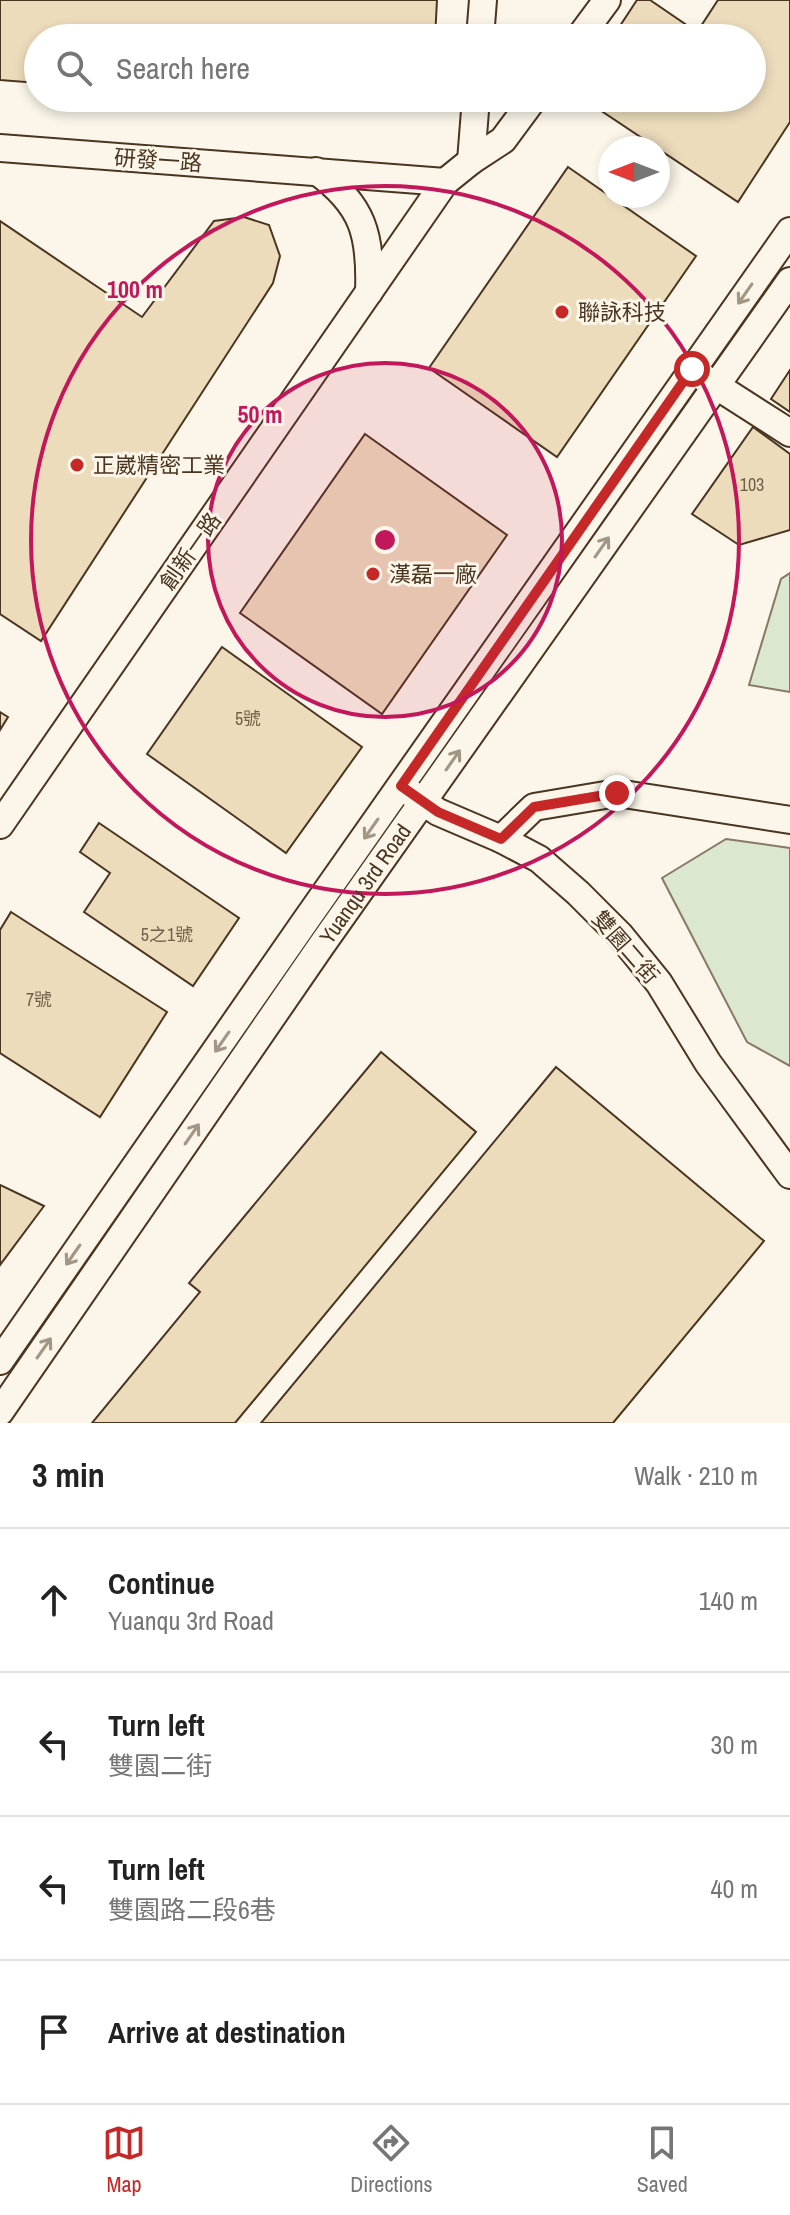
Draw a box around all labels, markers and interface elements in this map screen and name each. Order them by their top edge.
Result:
search box [24,24,766,112]
icon: search [52,46,96,90]
text: Search here [116,48,250,88]
north arrow [598,136,670,208]
street label: 研發一路 [113,142,203,178]
text: 100 m [107,273,163,305]
one-way arrow [737,283,753,305]
place label: 聯詠科技 [578,297,666,327]
marker: 聯詠科技 [553,303,571,321]
route start [674,351,710,387]
text: 50 m [238,398,282,430]
place label: 正崴精密工業 [93,450,225,480]
marker: 正崴精密工業 [68,456,86,474]
house number: 103 [740,472,764,497]
street label: 創新一路 [152,506,228,596]
centre of rings [371,526,399,554]
one-way arrow [594,536,610,558]
place label: 漢磊一廠 [389,559,477,589]
marker: 漢磊一廠 [364,565,382,583]
house number: 5號 [235,706,261,731]
one-way arrow [445,749,461,771]
route end [599,775,635,811]
one-way arrow [363,817,379,839]
street label: Yuanqu 3rd Road [312,818,418,950]
street label: 雙園二街 [586,904,666,990]
house number: 5之1號 [141,922,193,947]
house number: 7號 [26,987,52,1012]
one-way arrow [214,1030,230,1052]
one-way arrow [184,1123,200,1145]
one-way arrow [65,1244,81,1266]
one-way arrow [36,1337,52,1359]
text: 3 min [32,1452,105,1498]
text: Walk · 210 m [634,1458,758,1493]
text: Continue [108,1563,215,1603]
icon: ahead [32,1578,76,1622]
text: 140 m [699,1583,758,1618]
text: Yuanqu 3rd Road [108,1603,274,1638]
text: Turn left [108,1705,205,1745]
icon: left [32,1722,76,1766]
text: 30 m [711,1727,758,1762]
text: 雙園二街 [108,1748,212,1783]
text: Turn left [108,1849,205,1889]
icon: left [32,1866,76,1910]
text: 40 m [711,1871,758,1906]
text: 雙園路二段6巷 [108,1892,276,1927]
icon: arrive [32,2010,76,2054]
text: Arrive at destination [108,2012,346,2052]
tab: Map [102,2121,146,2199]
tab: Directions [350,2121,433,2199]
tab: Saved [637,2121,688,2199]

